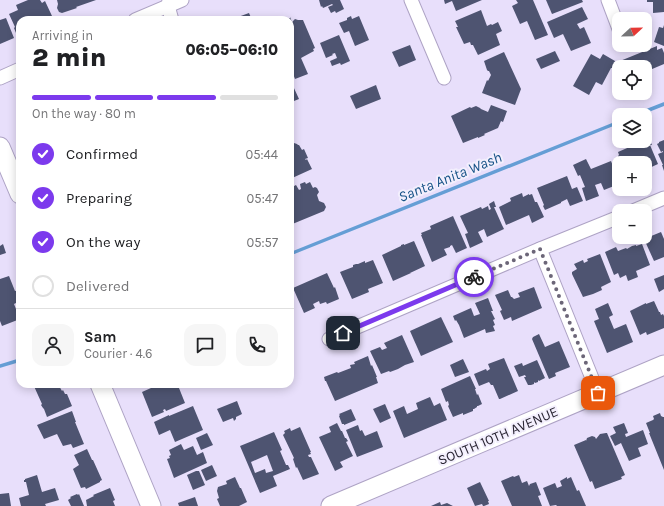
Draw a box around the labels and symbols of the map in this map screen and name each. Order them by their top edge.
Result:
north arrow [612,12,652,52]
water label: Santa Anita Wash [396,148,504,206]
courier [454,257,494,297]
pin [326,316,360,350]
pin [581,376,615,410]
street label: SOUTH 10TH AVENUE [435,403,561,469]

